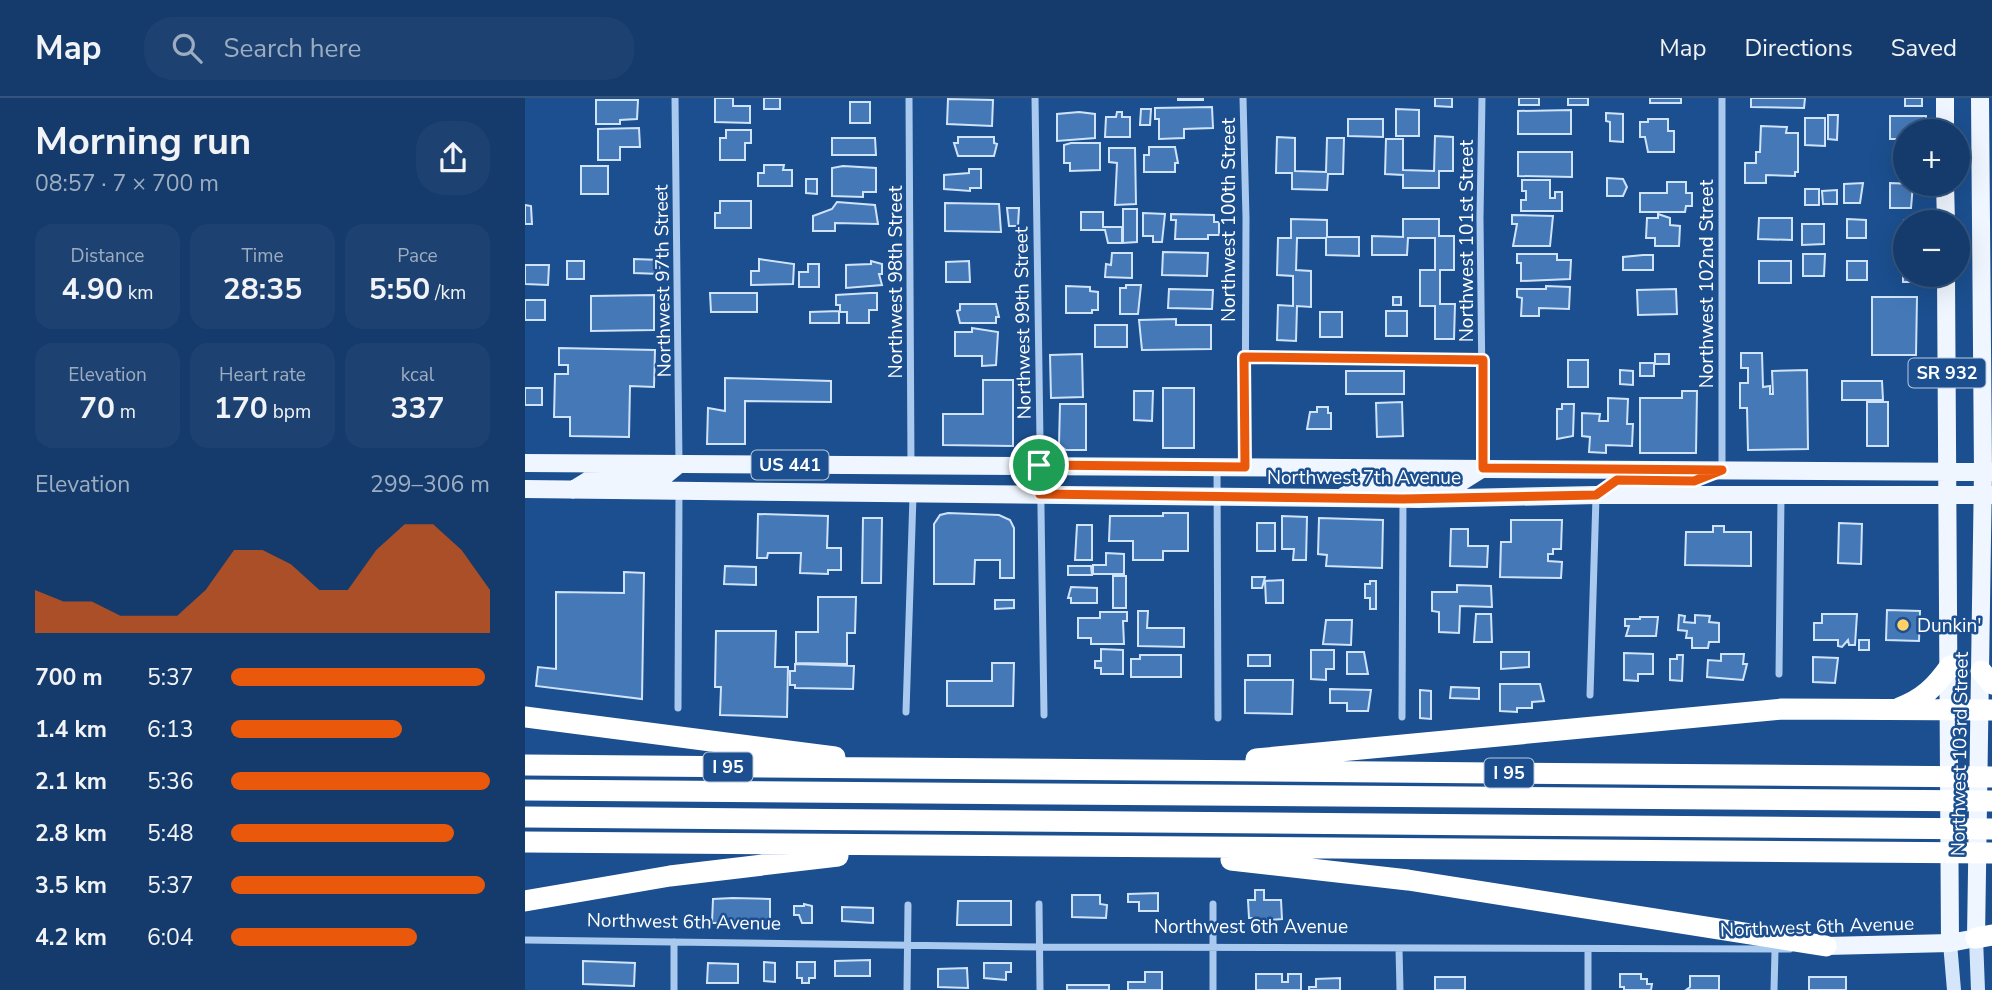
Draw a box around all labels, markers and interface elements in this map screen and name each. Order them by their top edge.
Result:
search box [144,17,634,80]
text: Map [35,26,102,71]
icon: search [168,29,206,67]
text: Search here [224,31,361,66]
text: Map [1659,32,1706,64]
text: Directions [1744,32,1853,64]
text: Saved [1891,32,1957,64]
text: Morning run [35,116,251,167]
street label: Northwest 100th Street [1216,118,1242,322]
map controls [1893,119,1970,287]
button: + [1893,119,1970,196]
button: share [416,121,490,195]
street label: Northwest 101st Street [1454,139,1480,342]
text: 08:57 · 7 × 700 m [35,168,219,199]
street label: Northwest 102nd Street [1694,179,1720,388]
street label: Northwest 97th Street [648,184,678,378]
street label: Northwest 98th Street [883,185,909,378]
button: − [1893,210,1970,287]
street label: Northwest 99th Street [1008,226,1038,420]
text: Distance [71,243,144,269]
text: Time [241,243,284,269]
text: Pace [397,243,438,269]
text: 4.90 [61,269,123,310]
text: 28:35 [223,269,302,310]
text: 5:50 [369,269,430,310]
text: km [123,280,154,306]
text: /km [430,280,466,306]
road number: SR 932 [1909,358,1985,388]
text: Elevation [68,362,147,388]
text: Heart rate [219,362,306,388]
text: kcal [401,362,434,388]
text: 70 [79,388,115,429]
text: 170 [214,388,268,429]
text: 337 [391,388,445,429]
text: m [115,399,136,425]
text: bpm [268,399,311,425]
pin [1009,435,1069,495]
icon: arrive [1020,446,1058,484]
road number: US 441 [751,450,829,480]
street label: Northwest 7th Avenue [1267,465,1461,491]
text: Elevation [35,469,130,500]
text: 299–306 m [370,469,490,500]
place label: Dunkin' [1917,613,1981,639]
marker: Dunkin' [1895,617,1911,633]
street label: Northwest 103rd Street [1945,651,1975,856]
text: 700 m [35,662,103,693]
text: 5:37 [147,662,194,693]
text: 1.4 km [35,714,107,745]
text: 6:13 [147,714,194,745]
road number: I 95 [703,752,753,782]
road number: I 95 [1485,758,1534,788]
text: 2.1 km [35,766,107,797]
text: 5:36 [147,766,194,797]
text: 2.8 km [35,818,107,849]
text: 5:48 [147,818,194,849]
text: 3.5 km [35,870,107,901]
text: 5:37 [147,870,194,901]
street label: Northwest 6th Avenue [587,907,781,937]
street label: Northwest 6th Avenue [1720,911,1915,943]
street label: Northwest 6th Avenue [1154,914,1348,940]
text: 4.2 km [35,922,107,953]
text: 6:04 [147,922,194,953]

